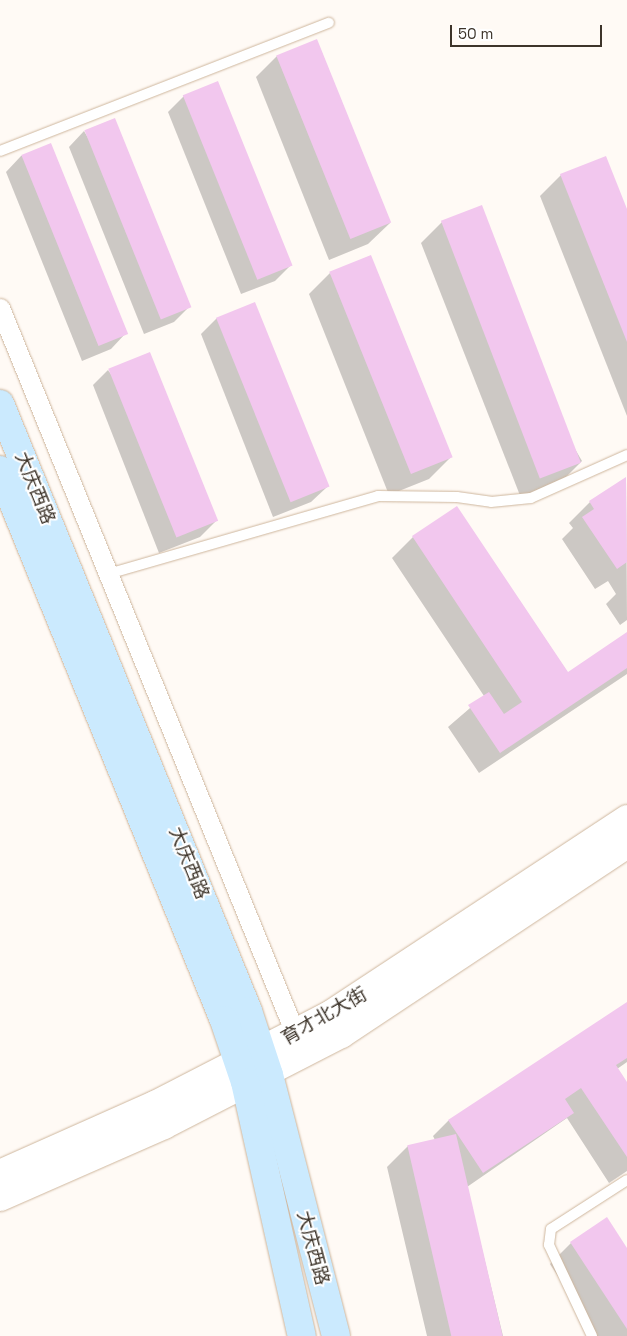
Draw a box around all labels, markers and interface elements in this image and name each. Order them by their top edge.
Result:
scale bar [452,15,604,47]
text: 50 m [458,24,493,43]
street label: 大庆西路 [10,448,60,528]
street label: 大庆西路 [164,823,214,903]
street label: 育才北大街 [277,982,371,1050]
street label: 大庆西路 [292,1208,334,1288]

